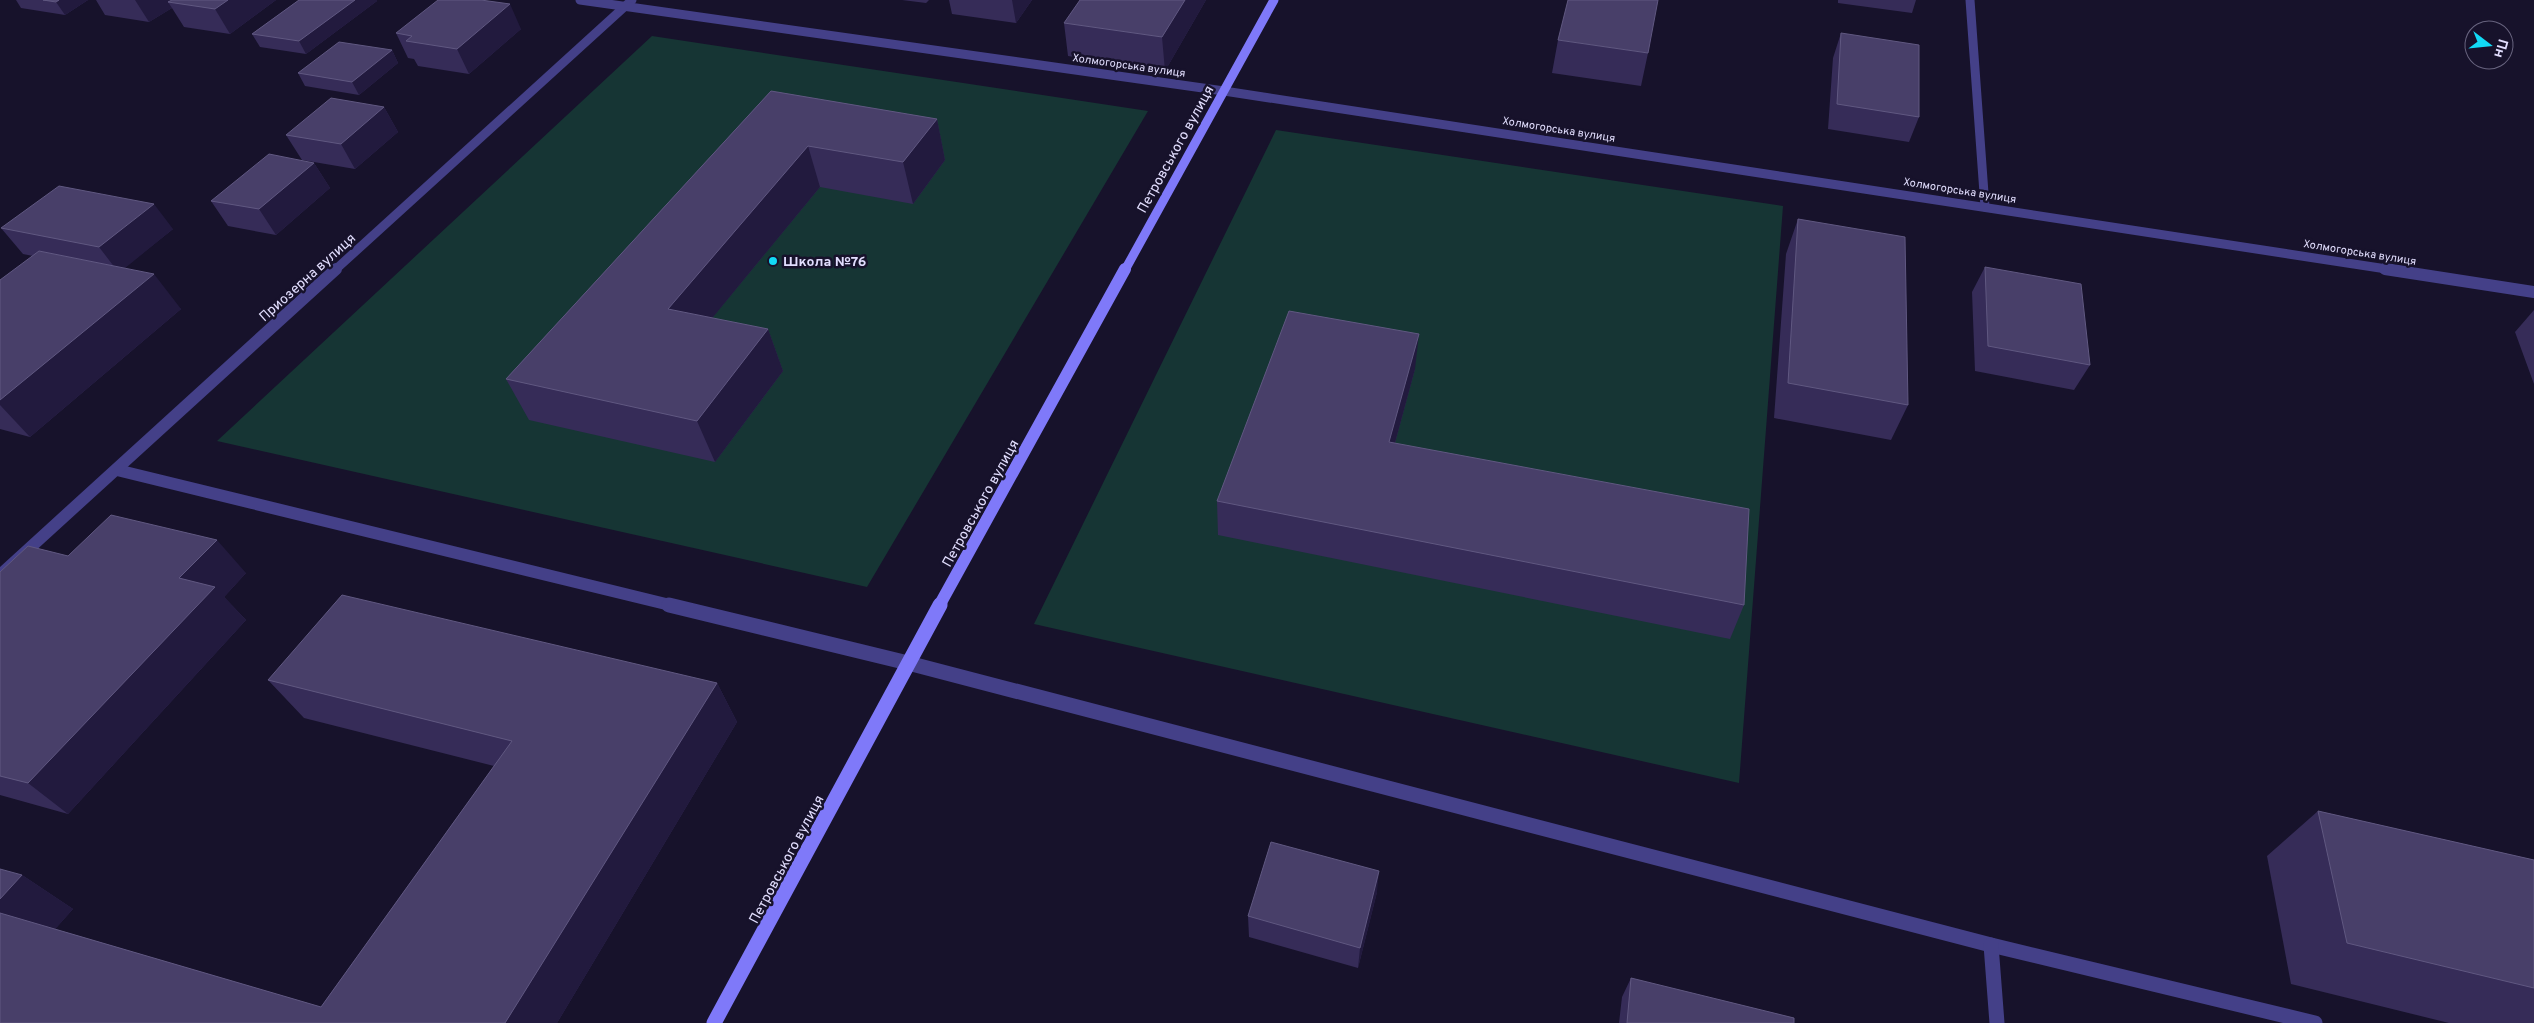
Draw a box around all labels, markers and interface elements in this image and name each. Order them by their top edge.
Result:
north arrow [2464,20,2514,70]
text: Пн [2489,37,2511,60]
street label: Холмогорська вулиця [1071,51,1186,81]
street label: Петровського вулиця [1134,83,1218,216]
street label: Холмогорська вулиця [1501,114,1616,146]
street label: Холмогорська вулиця [1902,175,2017,207]
street label: Приозерна вулиця [256,230,360,326]
street label: Холмогорська вулиця [2302,237,2417,269]
place label: Школа №76 [783,254,866,271]
marker: Школа №76 [767,255,779,267]
street label: Петровського вулиця [939,437,1023,570]
street label: Петровського вулиця [746,793,828,927]

